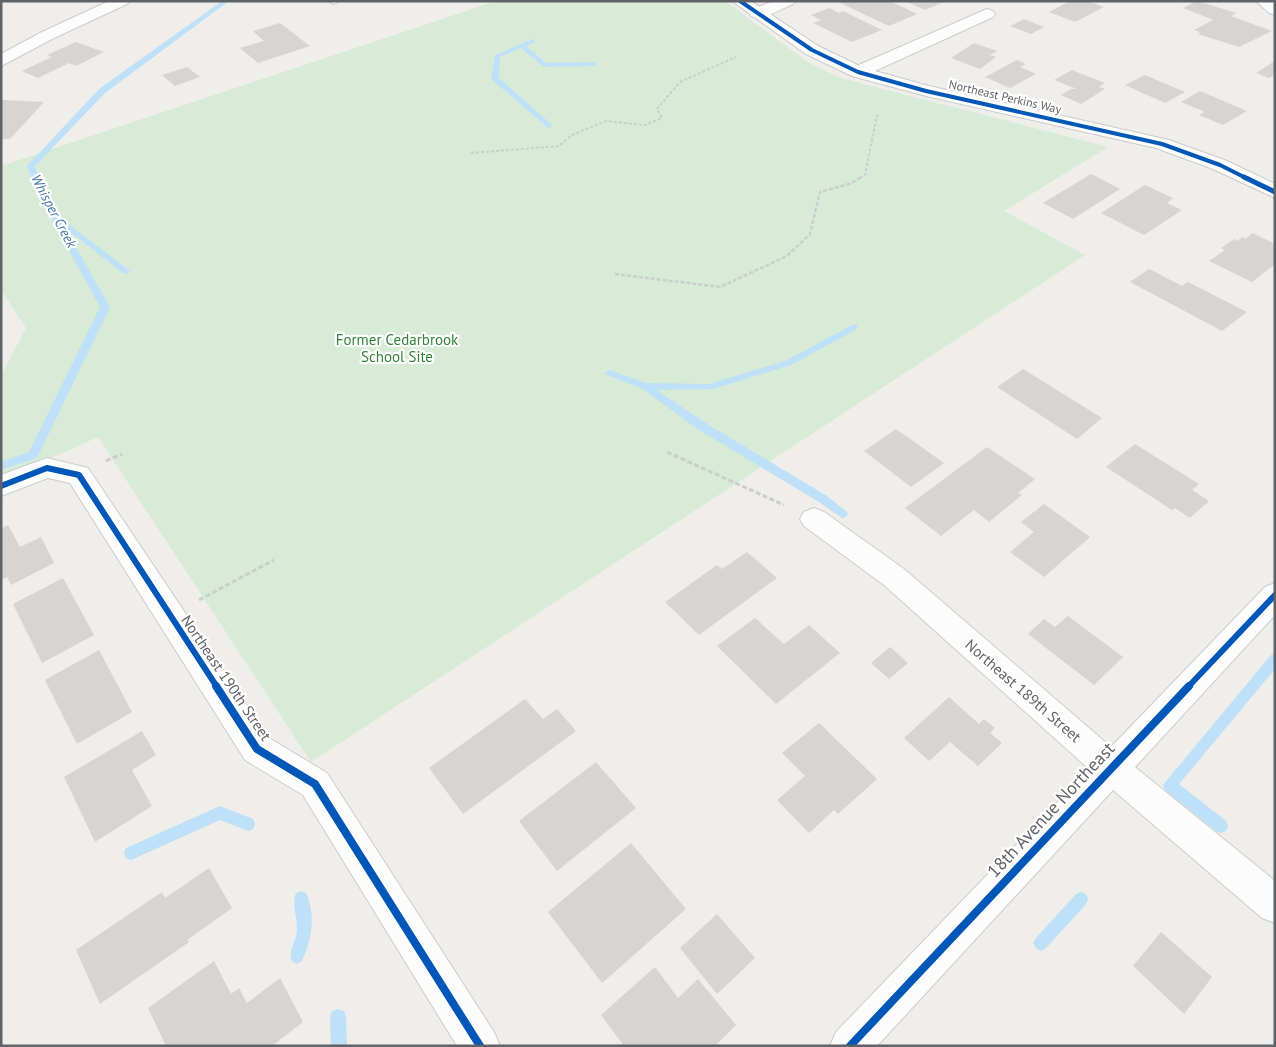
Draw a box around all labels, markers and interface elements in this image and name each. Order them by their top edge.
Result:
street label: Northeast Perkins Way [947,76,1063,117]
water label: Whisper Creek [27,171,81,251]
park label: Former Cedarbrook School Site [336,330,459,366]
street label: Northeast 190th Street [177,611,276,744]
street label: Northeast 189th Street [961,635,1085,746]
street label: 18th Avenue Northeast [982,737,1119,882]

